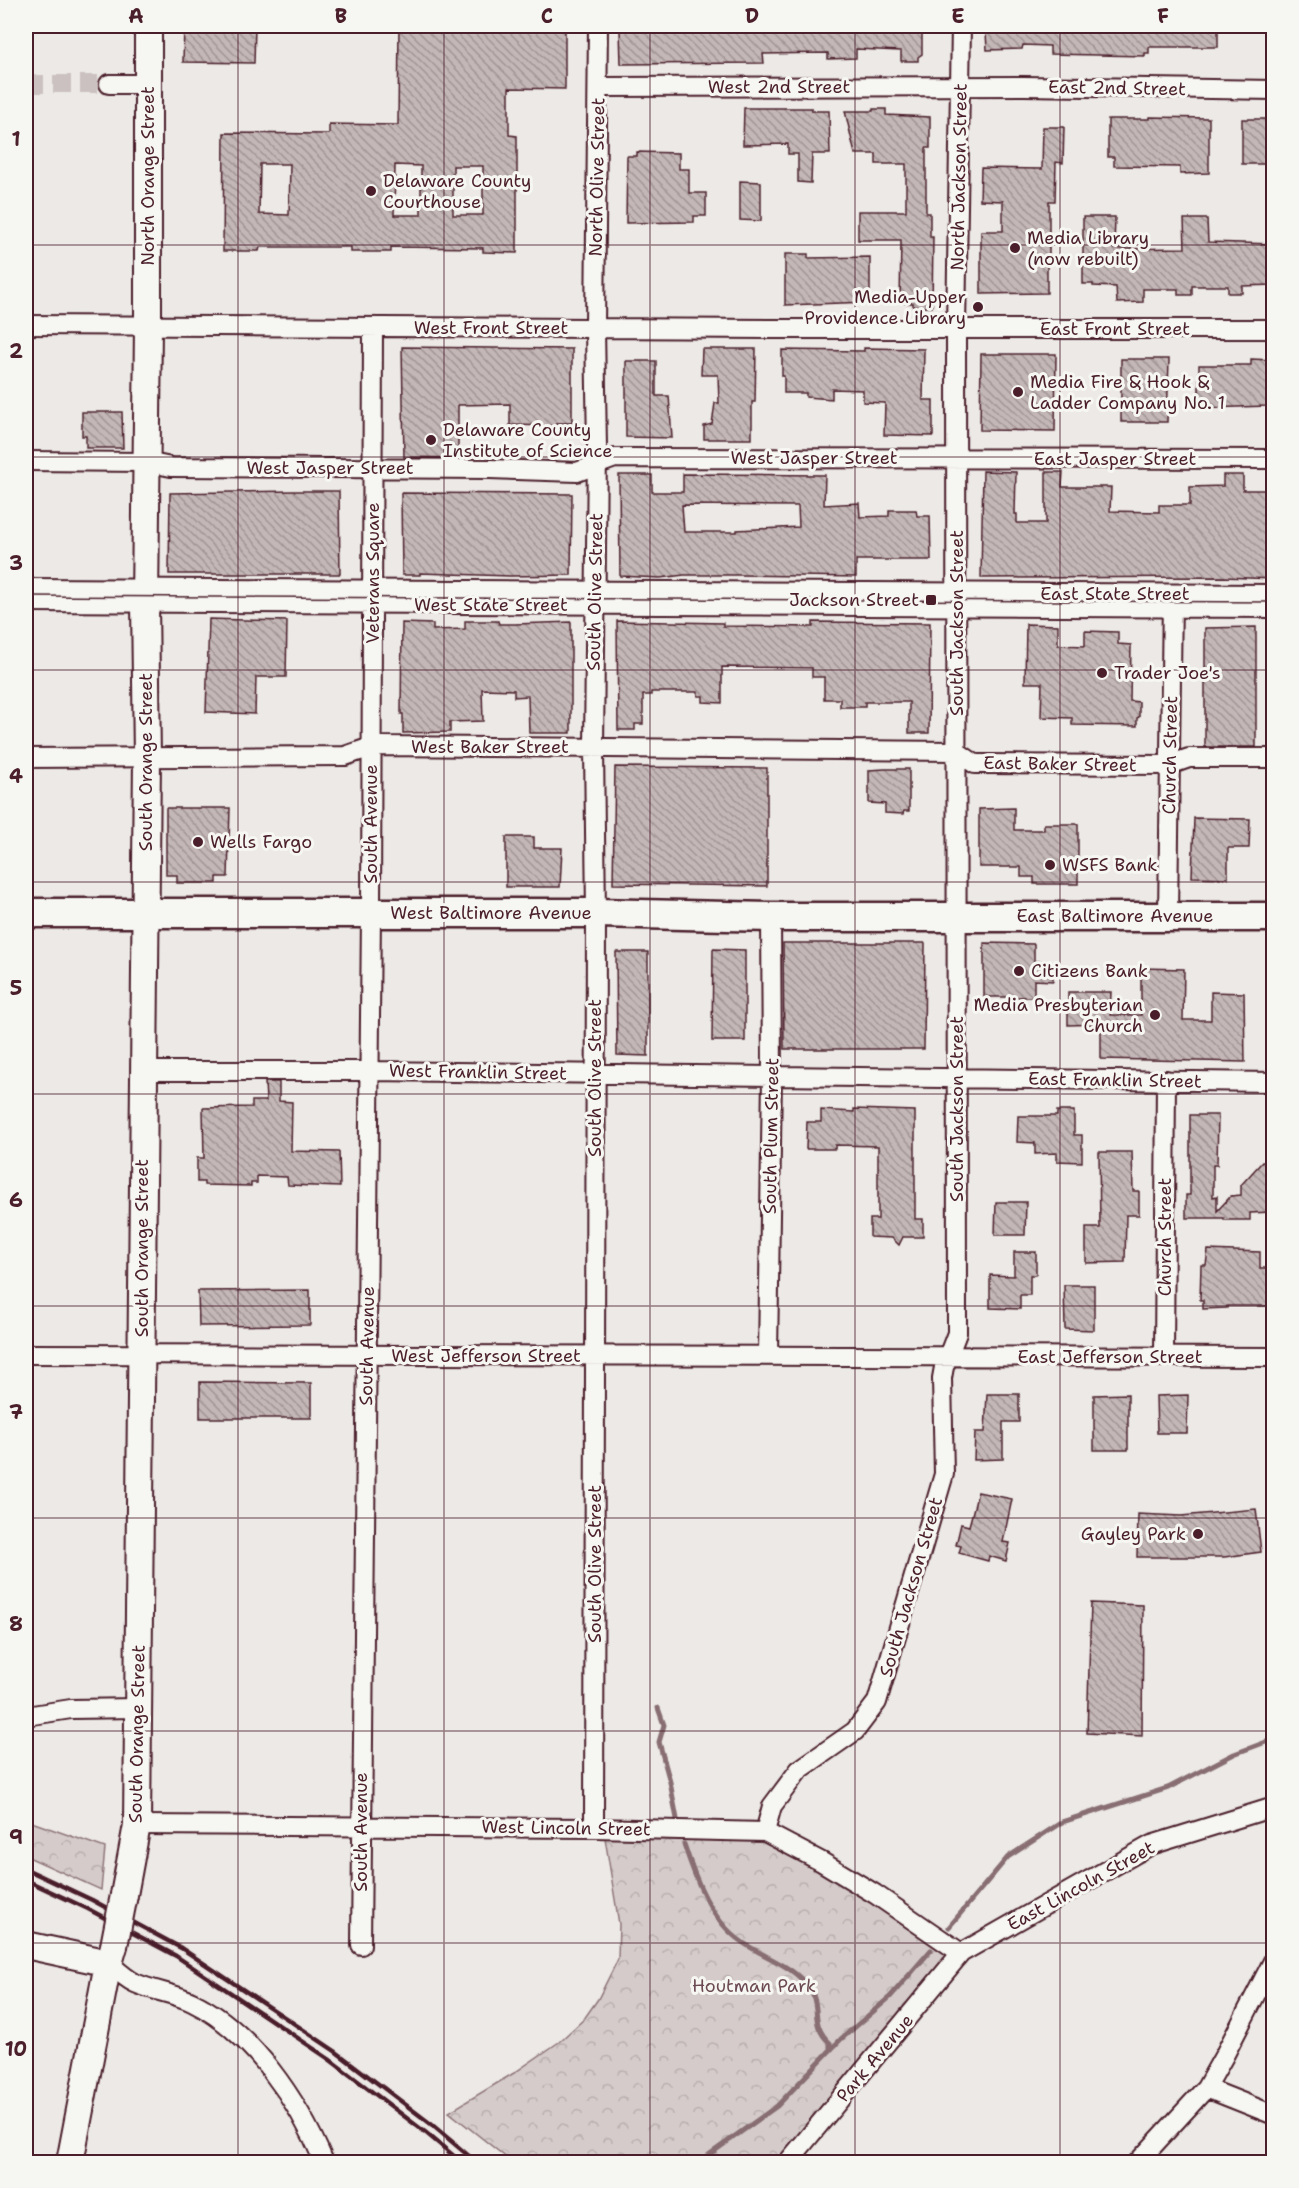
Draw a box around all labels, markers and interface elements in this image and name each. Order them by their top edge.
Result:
text: A [128,3,144,29]
text: B [335,3,347,29]
text: C [541,3,553,29]
text: D [745,3,759,29]
text: E [951,3,965,29]
text: F [1157,3,1169,29]
street label: West 2nd Street [708,75,850,99]
street label: East 2nd Street [1048,75,1186,101]
street label: North Jackson Street [945,83,973,271]
street label: North Orange Street [136,86,160,266]
street label: North Olive Street [584,97,610,257]
text: 1 [11,126,21,152]
place label: Delaware County Courthouse [383,169,531,214]
marker: Delaware County Courthouse [364,184,378,198]
place label: Media Library (now rebuilt) [1027,226,1149,271]
marker: Media Library (now rebuilt) [1008,241,1022,255]
place label: Media-Upper Providence Library [804,285,966,330]
marker: Media-Upper Providence Library [971,300,985,314]
street label: West Front Street [414,316,568,340]
street label: East Front Street [1040,317,1190,341]
text: 2 [9,338,23,364]
place label: Media Fire & Hook & Ladder Company No. 1 [1030,370,1225,415]
marker: Media Fire & Hook & Ladder Company No. 1 [1011,385,1025,399]
place label: Delaware County Institute of Science [443,418,612,463]
marker: Delaware County Institute of Science [424,433,438,447]
street label: West Jasper Street [730,446,898,470]
street label: East Jasper Street [1034,447,1196,471]
street label: West Jasper Street [246,456,414,480]
street label: Veterans Square [361,502,385,644]
street label: South Olive Street [582,513,608,671]
street label: South Jackson Street [945,530,969,716]
text: 3 [9,550,23,576]
street label: East State Street [1040,582,1190,606]
place label: Jackson Street [789,588,919,612]
street label: West State Street [414,593,568,617]
marker: Jackson Street [924,593,938,607]
place label: Trader Joe's [1114,661,1221,685]
marker: Trader Joe's [1095,666,1109,680]
street label: South Orange Street [134,673,158,851]
street label: Church Street [1157,695,1183,814]
street label: West Baker Street [411,735,569,759]
street label: East Baker Street [983,751,1137,777]
text: 4 [9,763,23,789]
street label: South Avenue [359,764,383,884]
place label: Wells Fargo [210,830,312,854]
marker: Wells Fargo [191,835,205,849]
place label: WSFS Bank [1062,853,1158,877]
marker: WSFS Bank [1043,858,1057,872]
street label: West Baltimore Avenue [390,901,592,925]
street label: East Baltimore Avenue [1016,904,1214,928]
place label: Citizens Bank [1031,959,1148,983]
marker: Citizens Bank [1012,964,1026,978]
text: 5 [10,975,22,1001]
place label: Media Presbyterian Church [973,993,1143,1038]
street label: South Olive Street [583,999,607,1157]
marker: Media Presbyterian Church [1148,1008,1162,1022]
street label: South Jackson Street [945,1016,969,1202]
street label: South Plum Street [758,1057,784,1214]
street label: West Franklin Street [389,1058,567,1086]
street label: East Franklin Street [1028,1066,1202,1094]
street label: South Orange Street [130,1159,154,1337]
street label: Church Street [1153,1178,1177,1296]
text: 6 [9,1187,23,1213]
street label: South Avenue [354,1286,380,1406]
street label: West Jefferson Street [391,1344,581,1368]
street label: East Jefferson Street [1017,1345,1203,1369]
text: 7 [9,1399,23,1425]
street label: South Olive Street [583,1485,607,1643]
street label: South Jackson Street [874,1494,948,1680]
place label: Gayley Park [1081,1522,1186,1546]
marker: Gayley Park [1191,1527,1205,1541]
text: 8 [9,1611,23,1637]
street label: South Orange Street [123,1644,151,1823]
street label: South Avenue [349,1772,373,1892]
street label: West Lincoln Street [481,1815,651,1841]
text: 9 [9,1824,23,1850]
street label: East Lincoln Street [1003,1836,1159,1936]
park label: Houtman Park [692,1974,816,1998]
street label: Park Avenue [831,2009,919,2107]
text: 10 [5,2036,27,2062]

